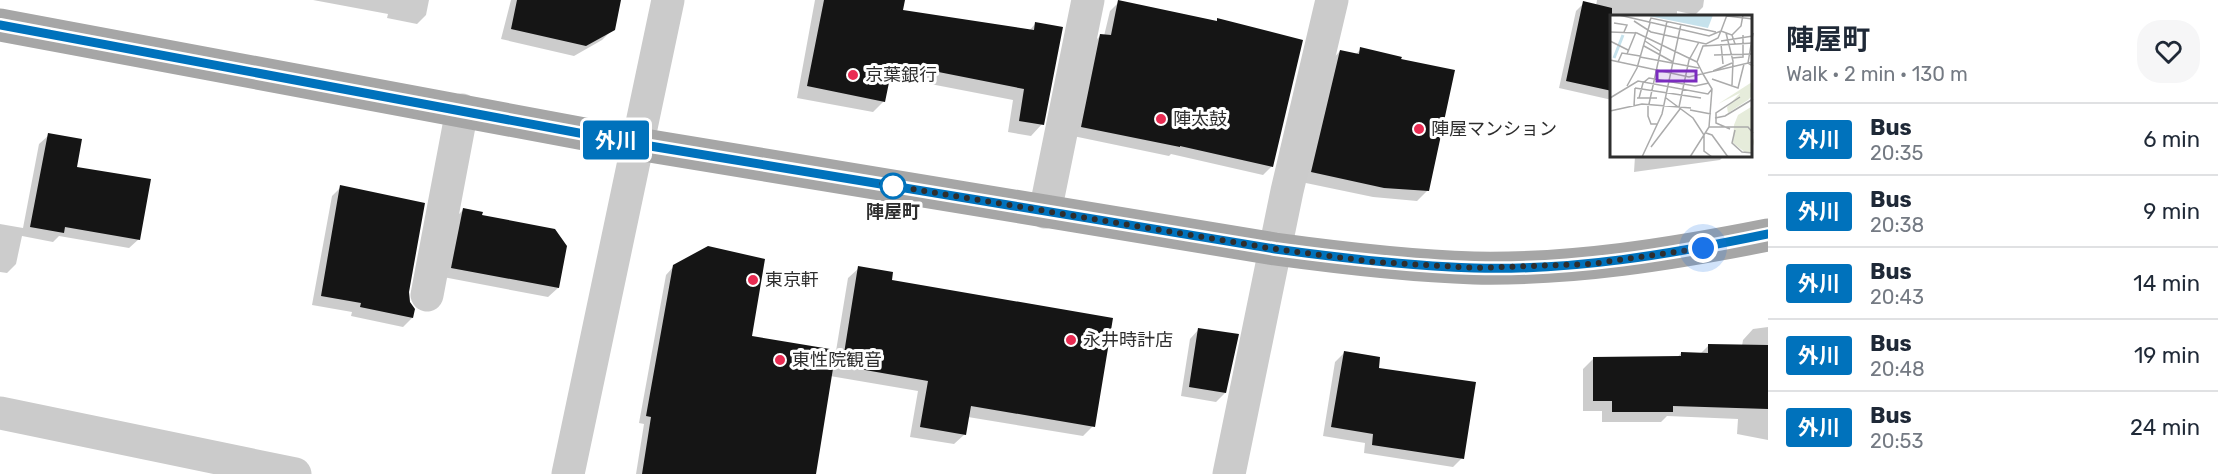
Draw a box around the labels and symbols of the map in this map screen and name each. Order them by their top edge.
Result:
inset map [1610,15,1753,158]
place label: 京葉銀行 [865,64,937,86]
marker: 京葉銀行 [846,68,860,82]
place label: 陣太鼓 [1173,108,1227,130]
marker: 陣太鼓 [1154,112,1168,126]
place label: 陣屋マンション [1431,118,1557,140]
line badge: 外川 [589,120,643,160]
marker: 陣屋マンション [1412,122,1426,136]
marker: 陣屋町 [880,173,906,199]
place label: 陣屋町 [866,201,920,223]
your location [1688,233,1718,263]
place label: 東京軒 [765,269,819,291]
marker: 東京軒 [746,273,760,287]
place label: 永井時計店 [1083,329,1173,351]
marker: 永井時計店 [1064,333,1078,347]
place label: 東性院観音 [792,349,882,371]
marker: 東性院観音 [773,353,787,367]

